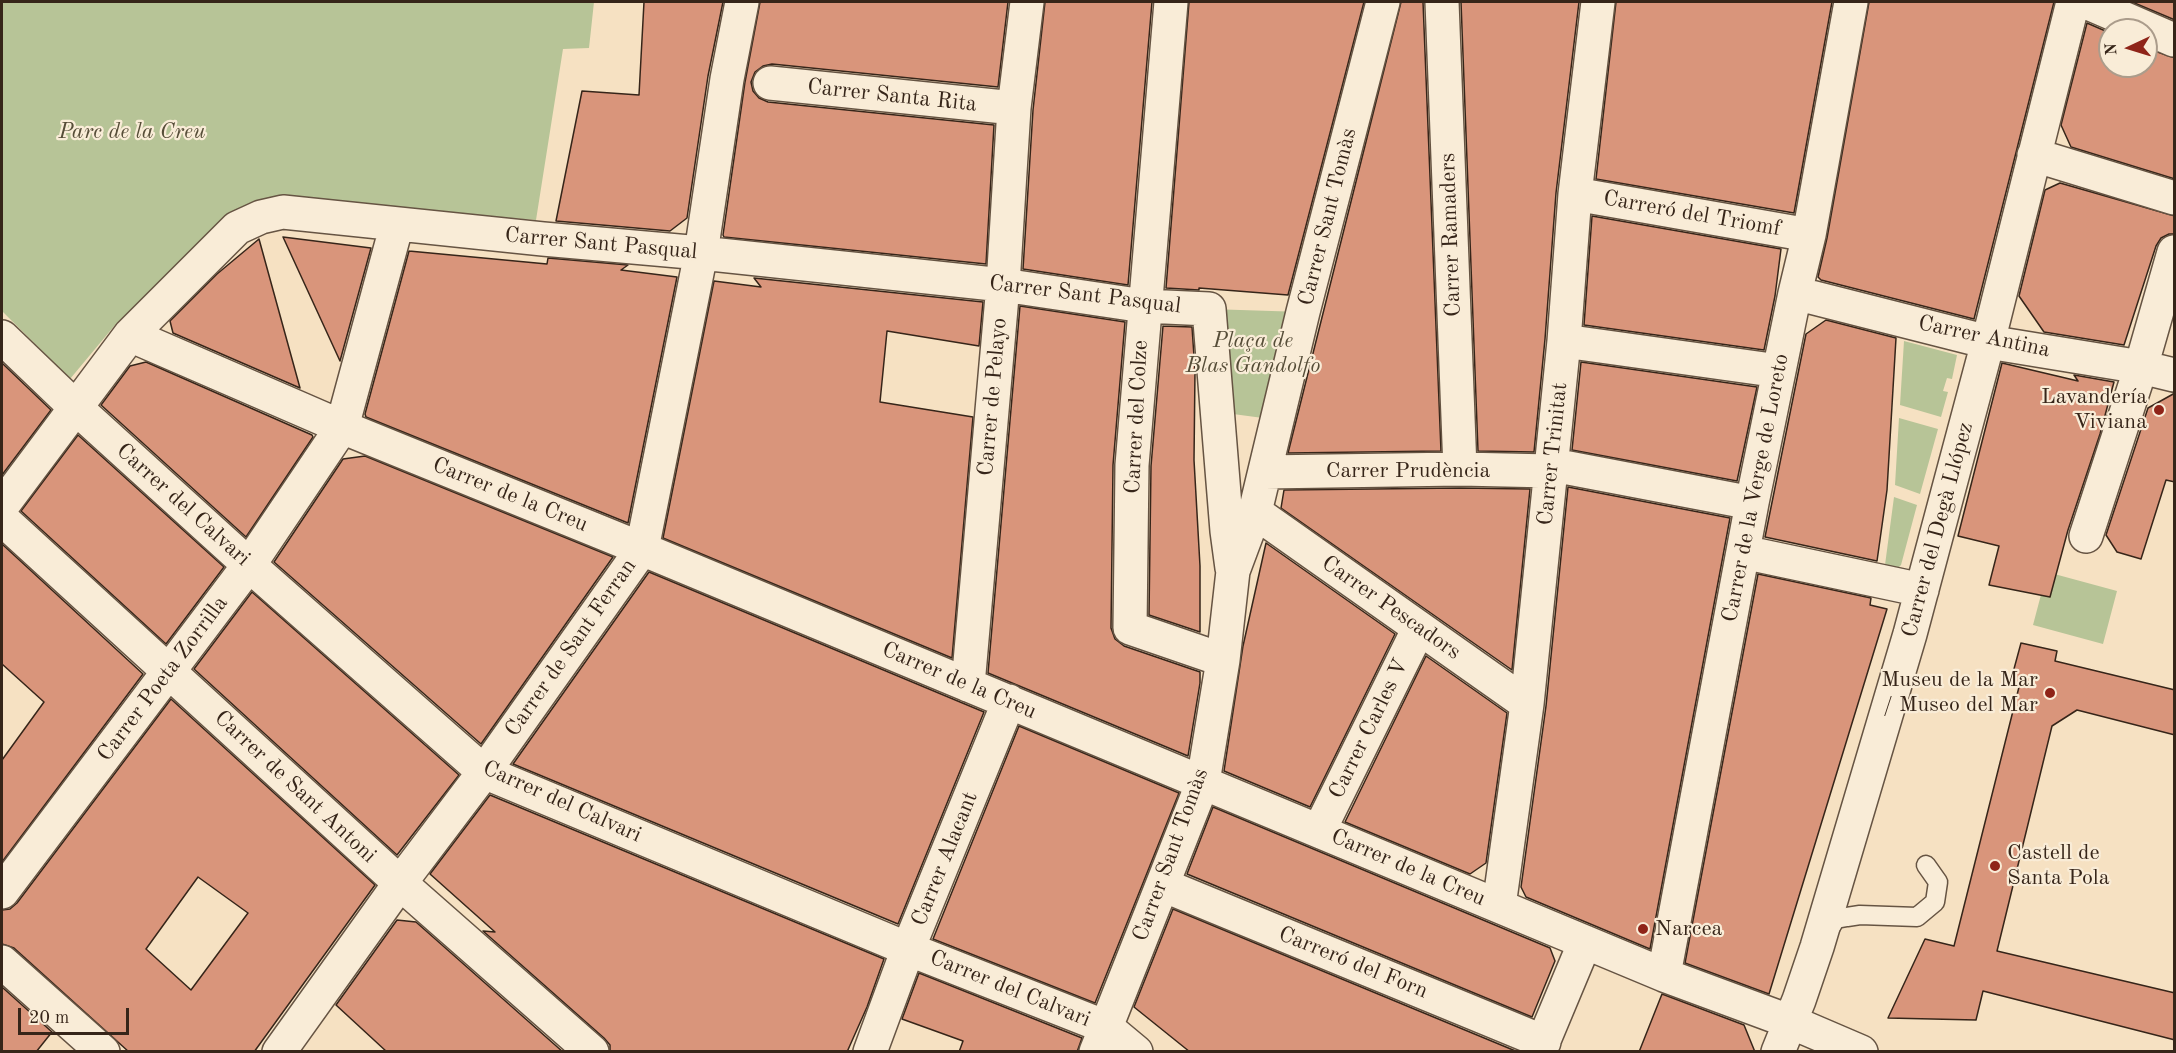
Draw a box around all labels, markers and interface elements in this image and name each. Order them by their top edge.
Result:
north arrow [2098,18,2158,78]
text: N [2104,42,2120,56]
street label: Carrer Santa Rita [806,74,978,118]
park label: Parc de la Creu [58,119,206,145]
street label: Carrer Sant Tomàs [1293,125,1363,309]
street label: Carrer Ramaders [1435,153,1467,317]
street label: Carreró del Triomf [1601,185,1783,243]
street label: Carrer Sant Pasqual [504,222,698,266]
street label: Carrer Sant Pasqual [988,270,1182,320]
street label: Carrer Antina [1916,310,2052,364]
street label: Carrer de Pelayo [973,317,1013,477]
park label: Plaça de Blas Gandolfo [1186,328,1320,380]
street label: Carrer del Colze [1120,339,1154,495]
street label: Carrer de la Verge de Loreto [1717,351,1795,625]
street label: Carrer Trinitat [1532,381,1574,527]
place label: Lavandería Viviana [2041,384,2147,436]
marker: Lavandería Viviana [2152,403,2166,417]
street label: Carrer del Degà Llópez [1897,420,1979,640]
street label: Carrer del Calvari [111,438,255,572]
street label: Carrer de la Creu [428,452,592,538]
street label: Carrer Prudència [1326,458,1490,484]
street label: Carrer Pescadors [1316,550,1466,666]
street label: Carrer de Sant Ferran [500,554,642,742]
street label: Carrer Poeta Zorrilla [92,591,234,767]
street label: Carrer de la Creu [878,637,1040,725]
street label: Carrer Carles V [1324,655,1414,803]
place label: Museu de la Mar / Museo del Mar [1881,667,2038,718]
marker: Museu de la Mar / Museo del Mar [2043,686,2057,700]
street label: Carrer de Sant Antoni [208,705,382,869]
street label: Carrer del Calvari [479,755,645,849]
street label: Carrer Sant Tomàs [1127,765,1215,945]
street label: Carrer Alacant [906,788,984,930]
street label: Carrer de la Creu [1327,824,1489,912]
place label: Castell de Santa Pola [2007,840,2110,891]
marker: Castell de Santa Pola [1988,859,2002,873]
place label: Narcea [1655,916,1722,942]
street label: Carreró del Forn [1274,921,1432,1005]
marker: Narcea [1636,922,1650,936]
street label: Carrer del Calvari [926,945,1094,1033]
scale bar [21,996,132,1034]
text: 20 m [29,1009,69,1027]

